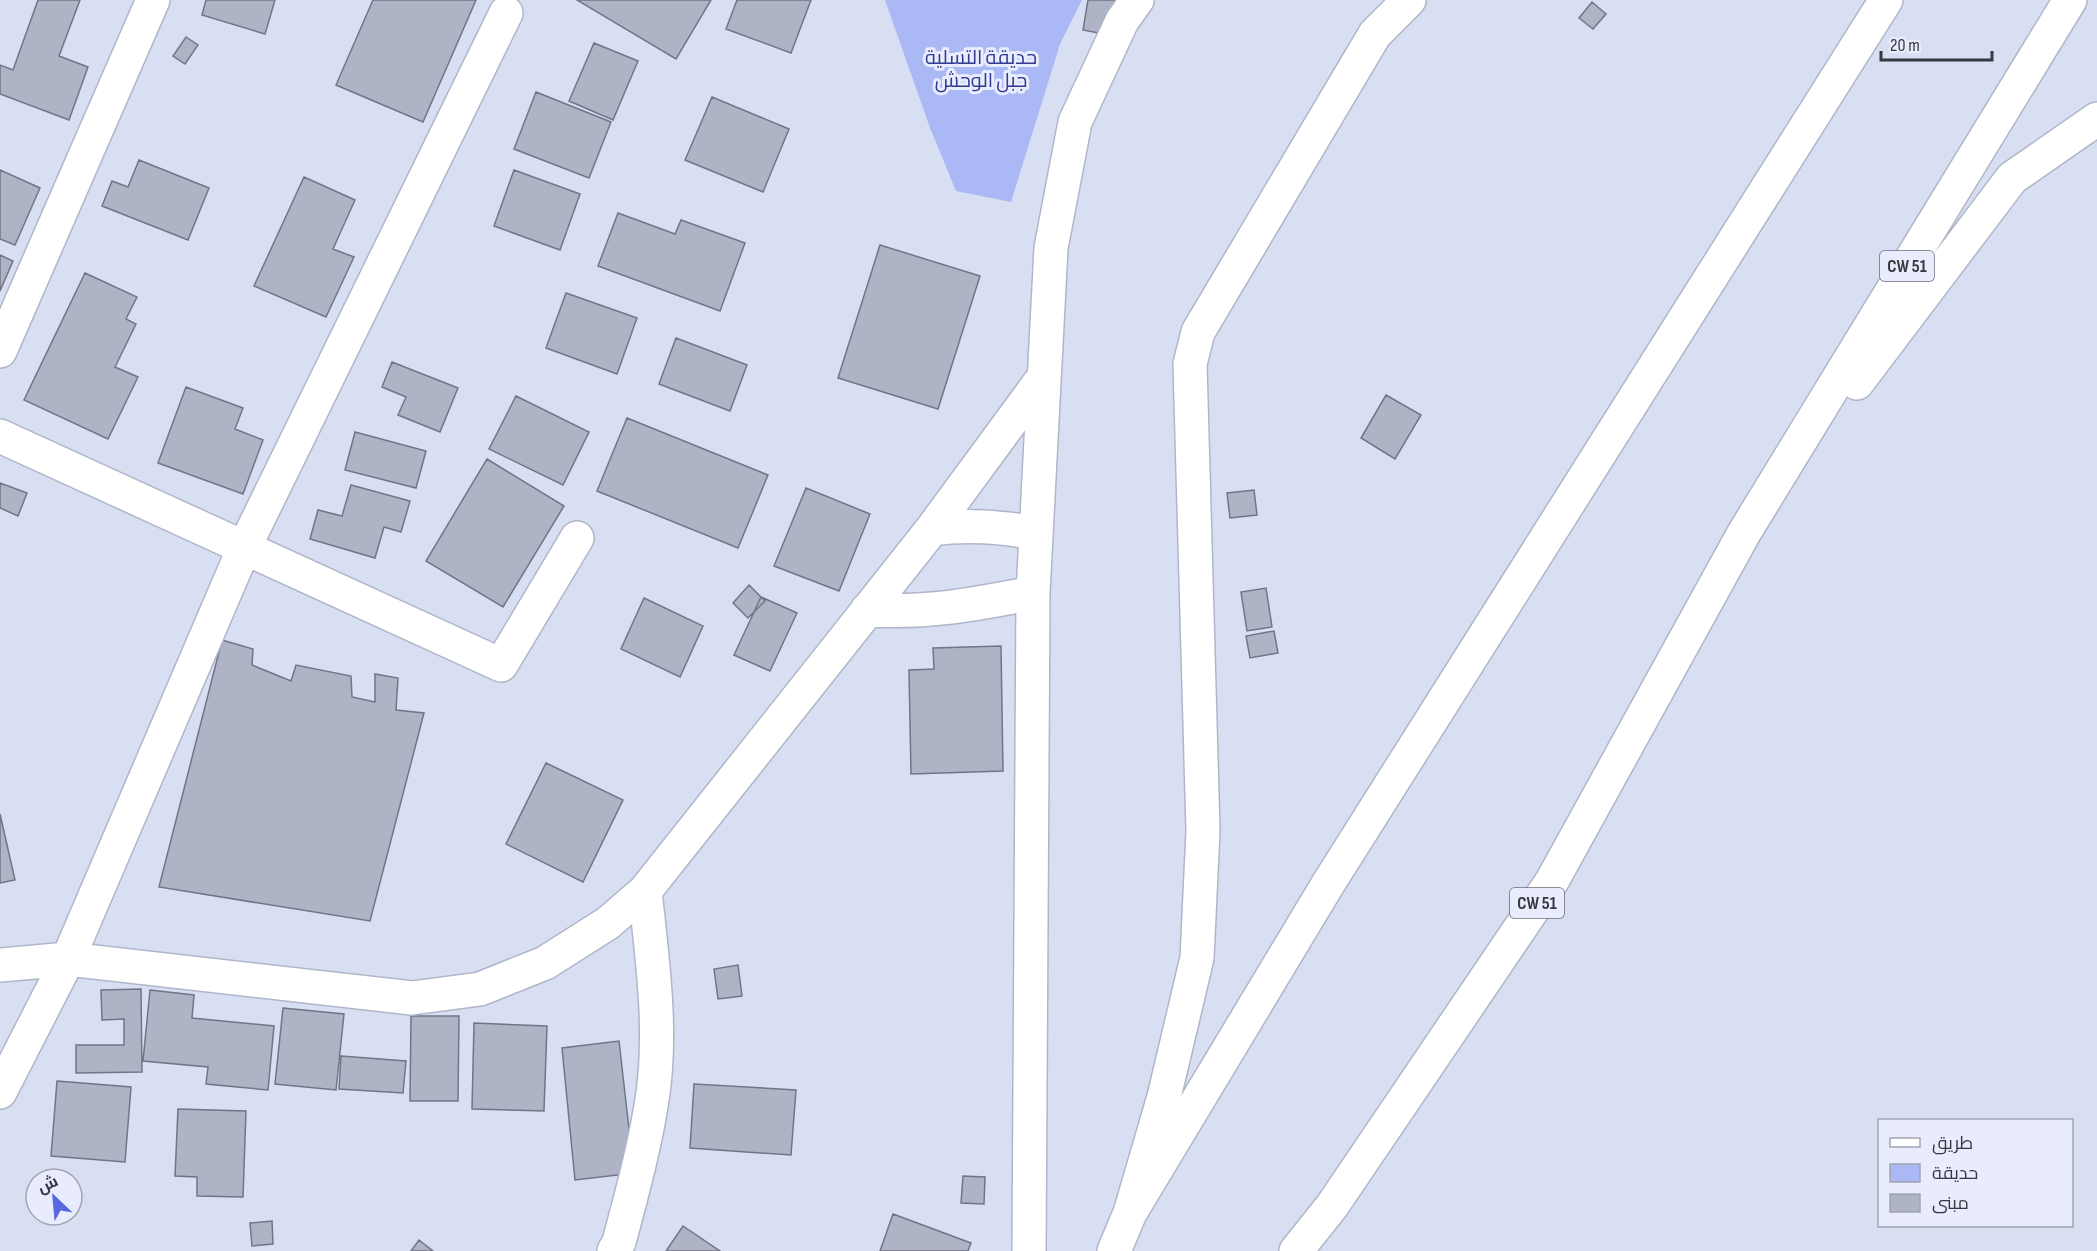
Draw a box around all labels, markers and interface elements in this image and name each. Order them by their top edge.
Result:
scale bar [1881,24,1992,62]
text: 20 m [1890,35,1920,56]
park label: حديقة التسلية جبل الوحش [925,46,1037,93]
road number: CW 51 [1880,251,1934,281]
road number: CW 51 [1510,888,1564,918]
legend [1878,1119,2073,1227]
text: طريق [1932,1133,1973,1155]
text: حديقة [1932,1163,1978,1184]
north arrow [24,1167,84,1227]
text: ش [35,1172,61,1198]
text: مبنى [1932,1193,1969,1214]

